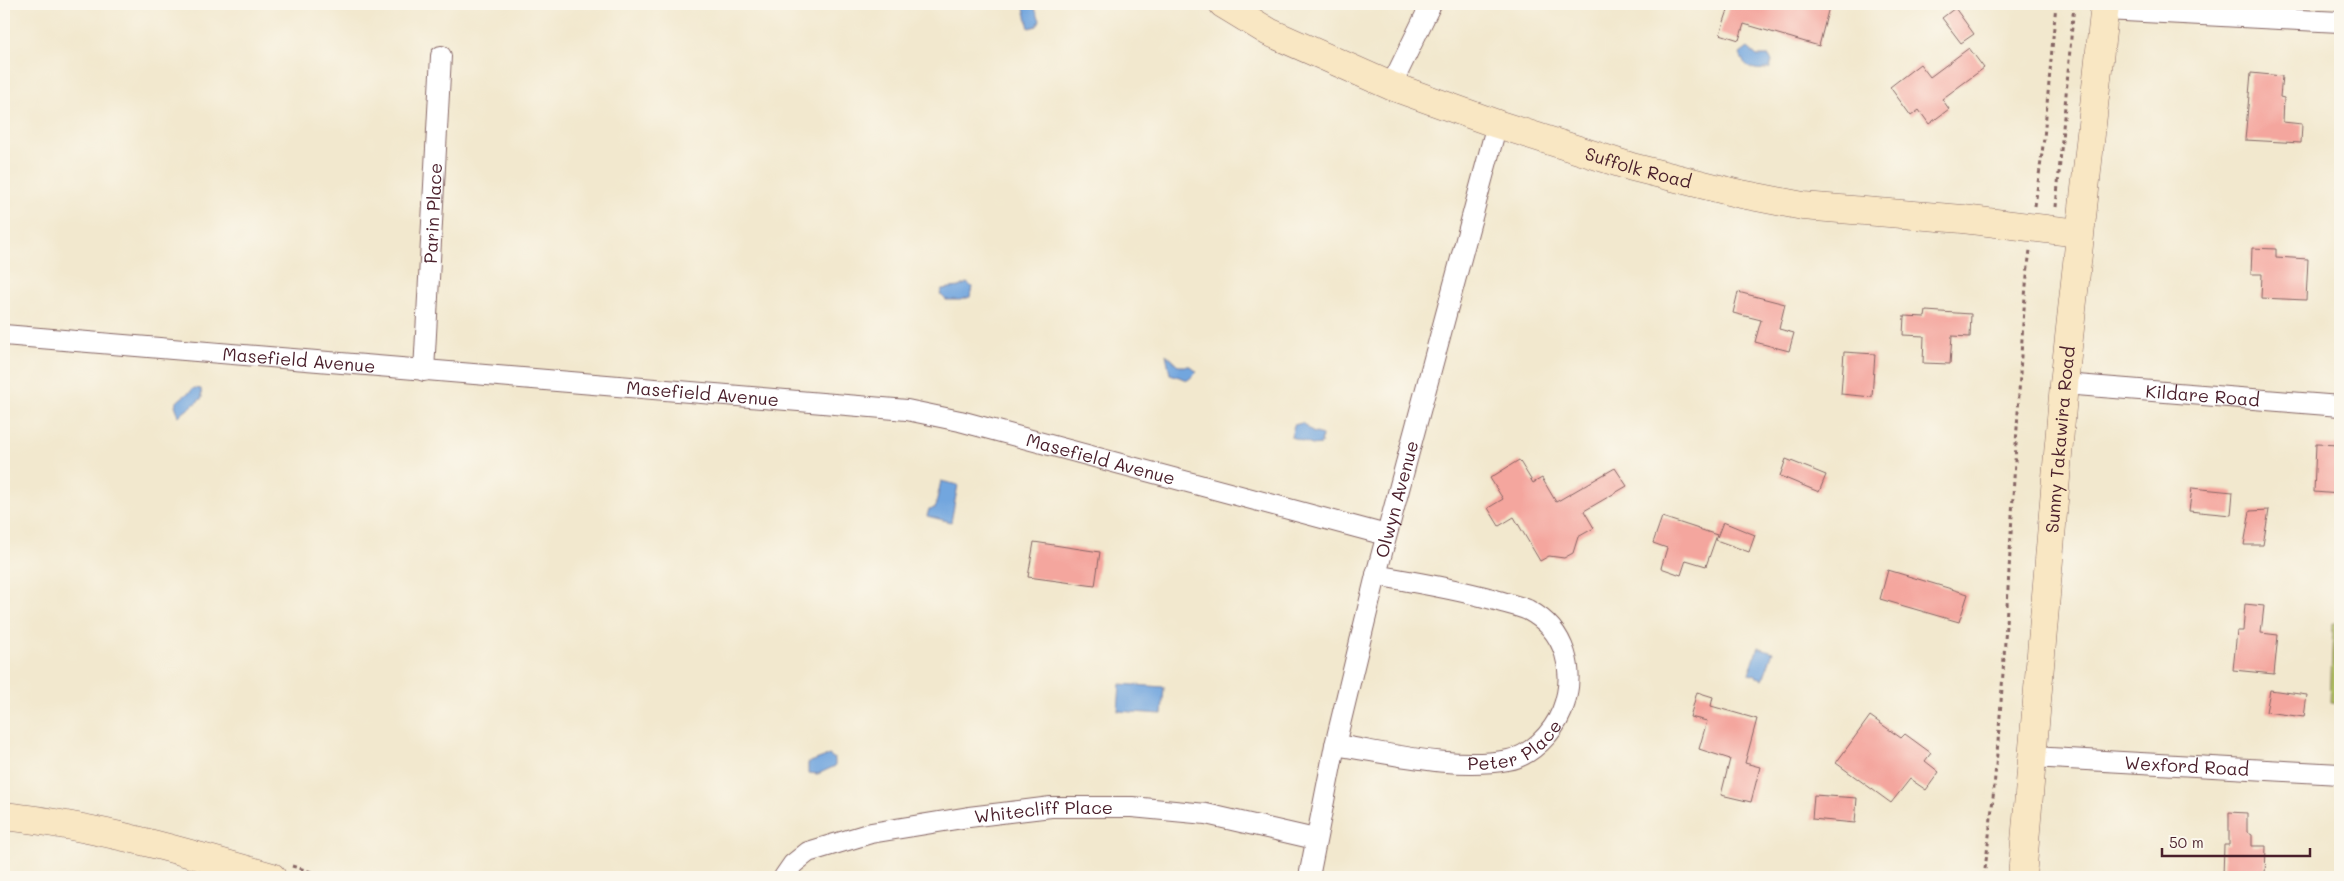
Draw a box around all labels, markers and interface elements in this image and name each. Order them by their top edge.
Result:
street label: Suffolk Road [1582,141,1694,193]
street label: Parin Place [418,162,447,264]
street label: Masefield Avenue [222,341,376,378]
street label: Sunny Takawira Road [2039,345,2080,534]
street label: Masefield Avenue [625,375,780,411]
street label: Kildare Road [2145,379,2261,412]
street label: Masefield Avenue [1024,427,1178,490]
street label: Olwyn Avenue [1369,438,1424,560]
street label: Peter Place [1467,715,1567,775]
street label: Wexford Road [2124,750,2250,781]
street label: Whitecliff Place [973,795,1113,828]
scale bar [2162,826,2309,858]
text: 50 m [2169,832,2204,852]

